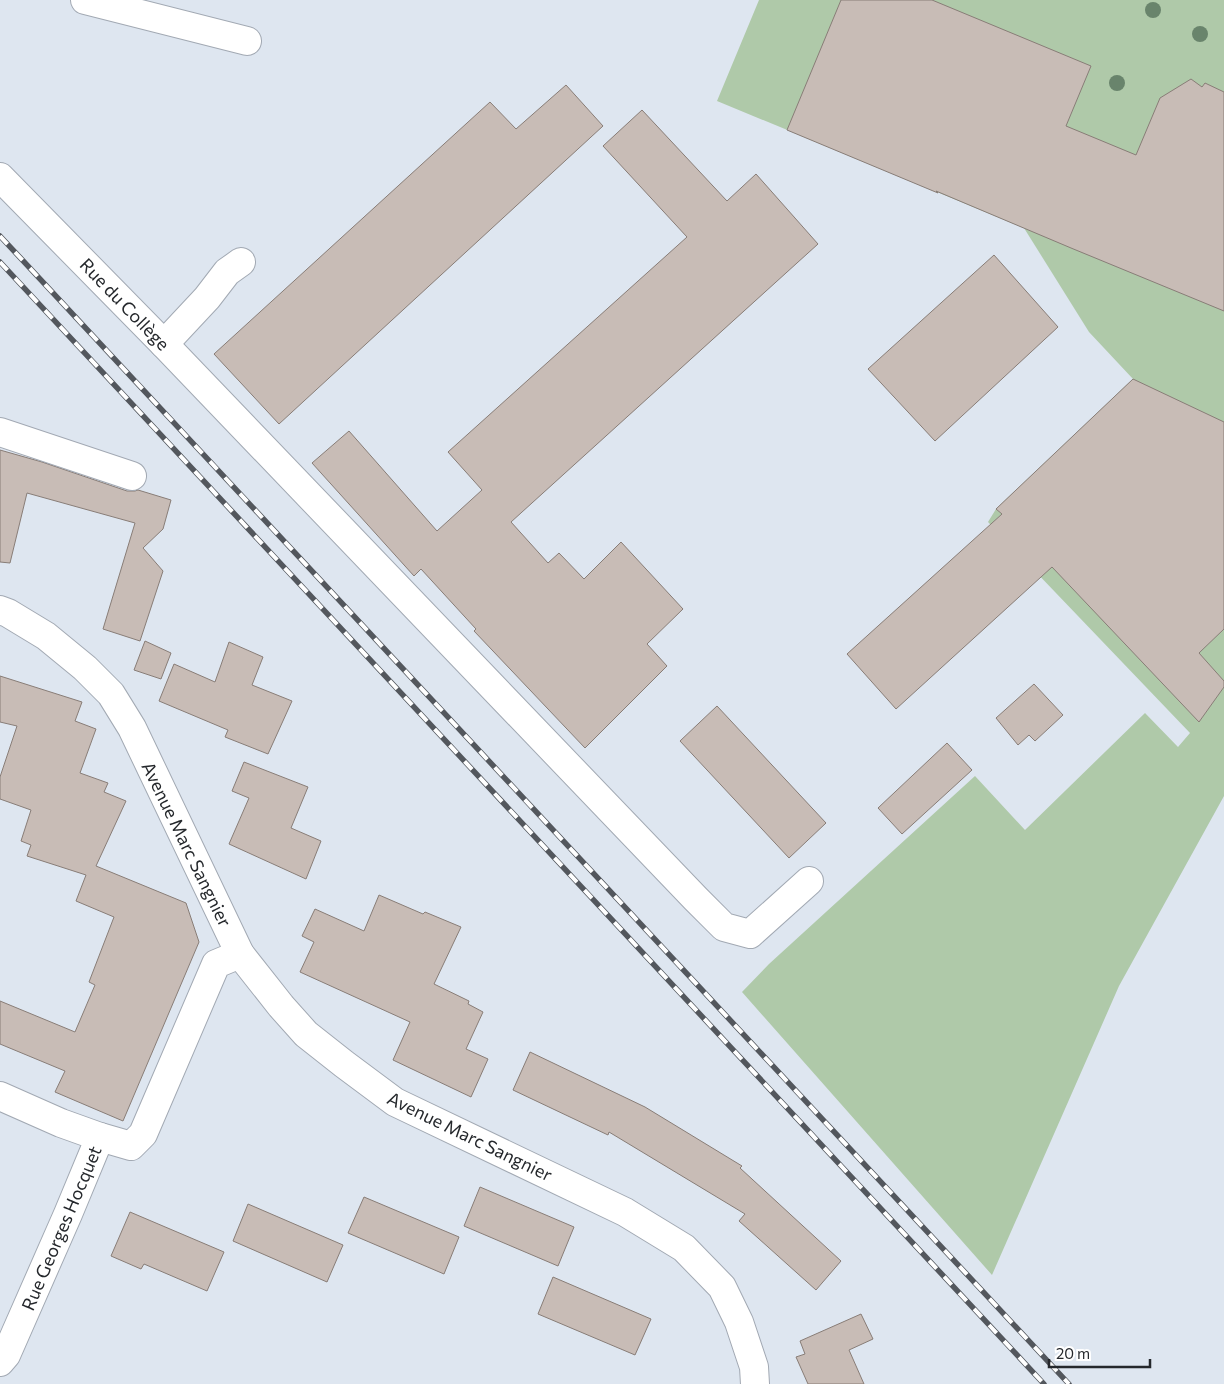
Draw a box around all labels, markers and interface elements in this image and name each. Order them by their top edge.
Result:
street label: Rue du Collège [76,253,174,355]
street label: Avenue Marc Sangnier [137,758,237,930]
street label: Avenue Marc Sangnier [384,1086,556,1186]
street label: Rue Georges Hocquet [16,1142,106,1314]
scale bar [1049,1336,1150,1368]
text: 20 m [1056,1344,1090,1362]

